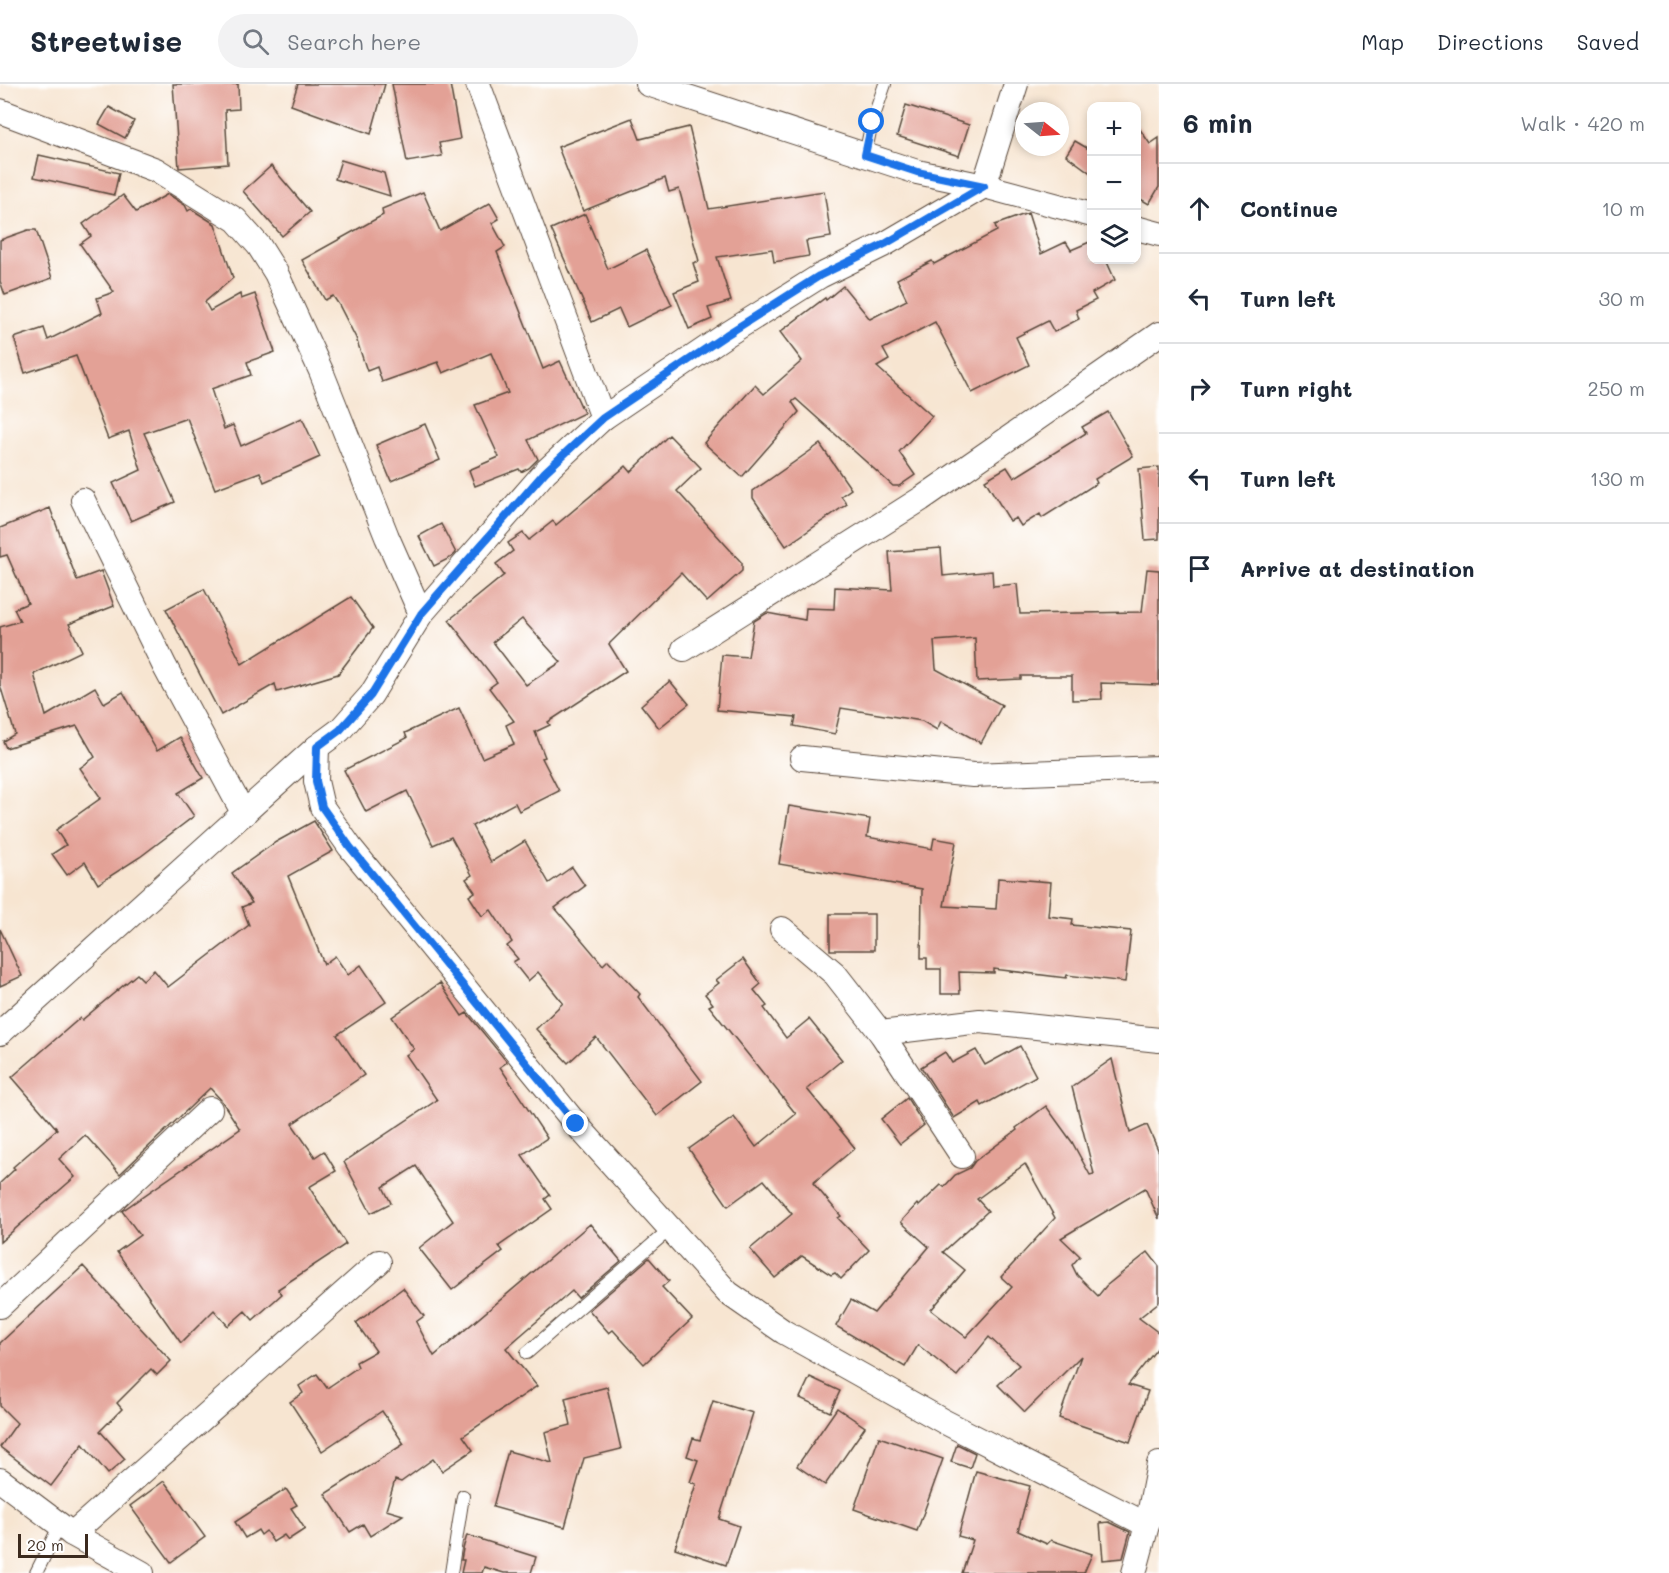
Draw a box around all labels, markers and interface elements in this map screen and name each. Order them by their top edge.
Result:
search box [218,14,638,68]
text: Streetwise [30,23,182,59]
icon: search [239,25,272,58]
text: Search here [287,27,421,56]
text: Map [1361,28,1404,55]
text: Directions [1437,28,1544,55]
text: Saved [1577,28,1639,55]
north arrow [1015,102,1069,156]
map controls [1087,102,1141,264]
button: + [1087,102,1141,156]
text: 6 min [1183,106,1252,140]
route start [858,108,884,134]
text: Walk · 420 m [1520,110,1645,136]
button: − [1087,156,1141,210]
icon: ahead [1183,192,1216,225]
text: Continue [1240,194,1338,223]
text: 10 m [1601,195,1645,221]
button: layers [1087,210,1141,264]
icon: left [1183,282,1216,315]
text: Turn left [1240,284,1336,313]
text: 30 m [1599,285,1645,311]
icon: right [1183,372,1216,405]
text: Turn right [1240,374,1352,403]
text: 250 m [1588,375,1645,401]
icon: left [1183,462,1216,495]
text: Turn left [1240,464,1336,493]
text: 130 m [1590,465,1645,491]
icon: arrive [1183,552,1216,585]
text: Arrive at destination [1240,554,1475,583]
route end [562,1110,588,1136]
scale bar [18,1531,88,1558]
text: 20 m [27,1534,64,1555]

